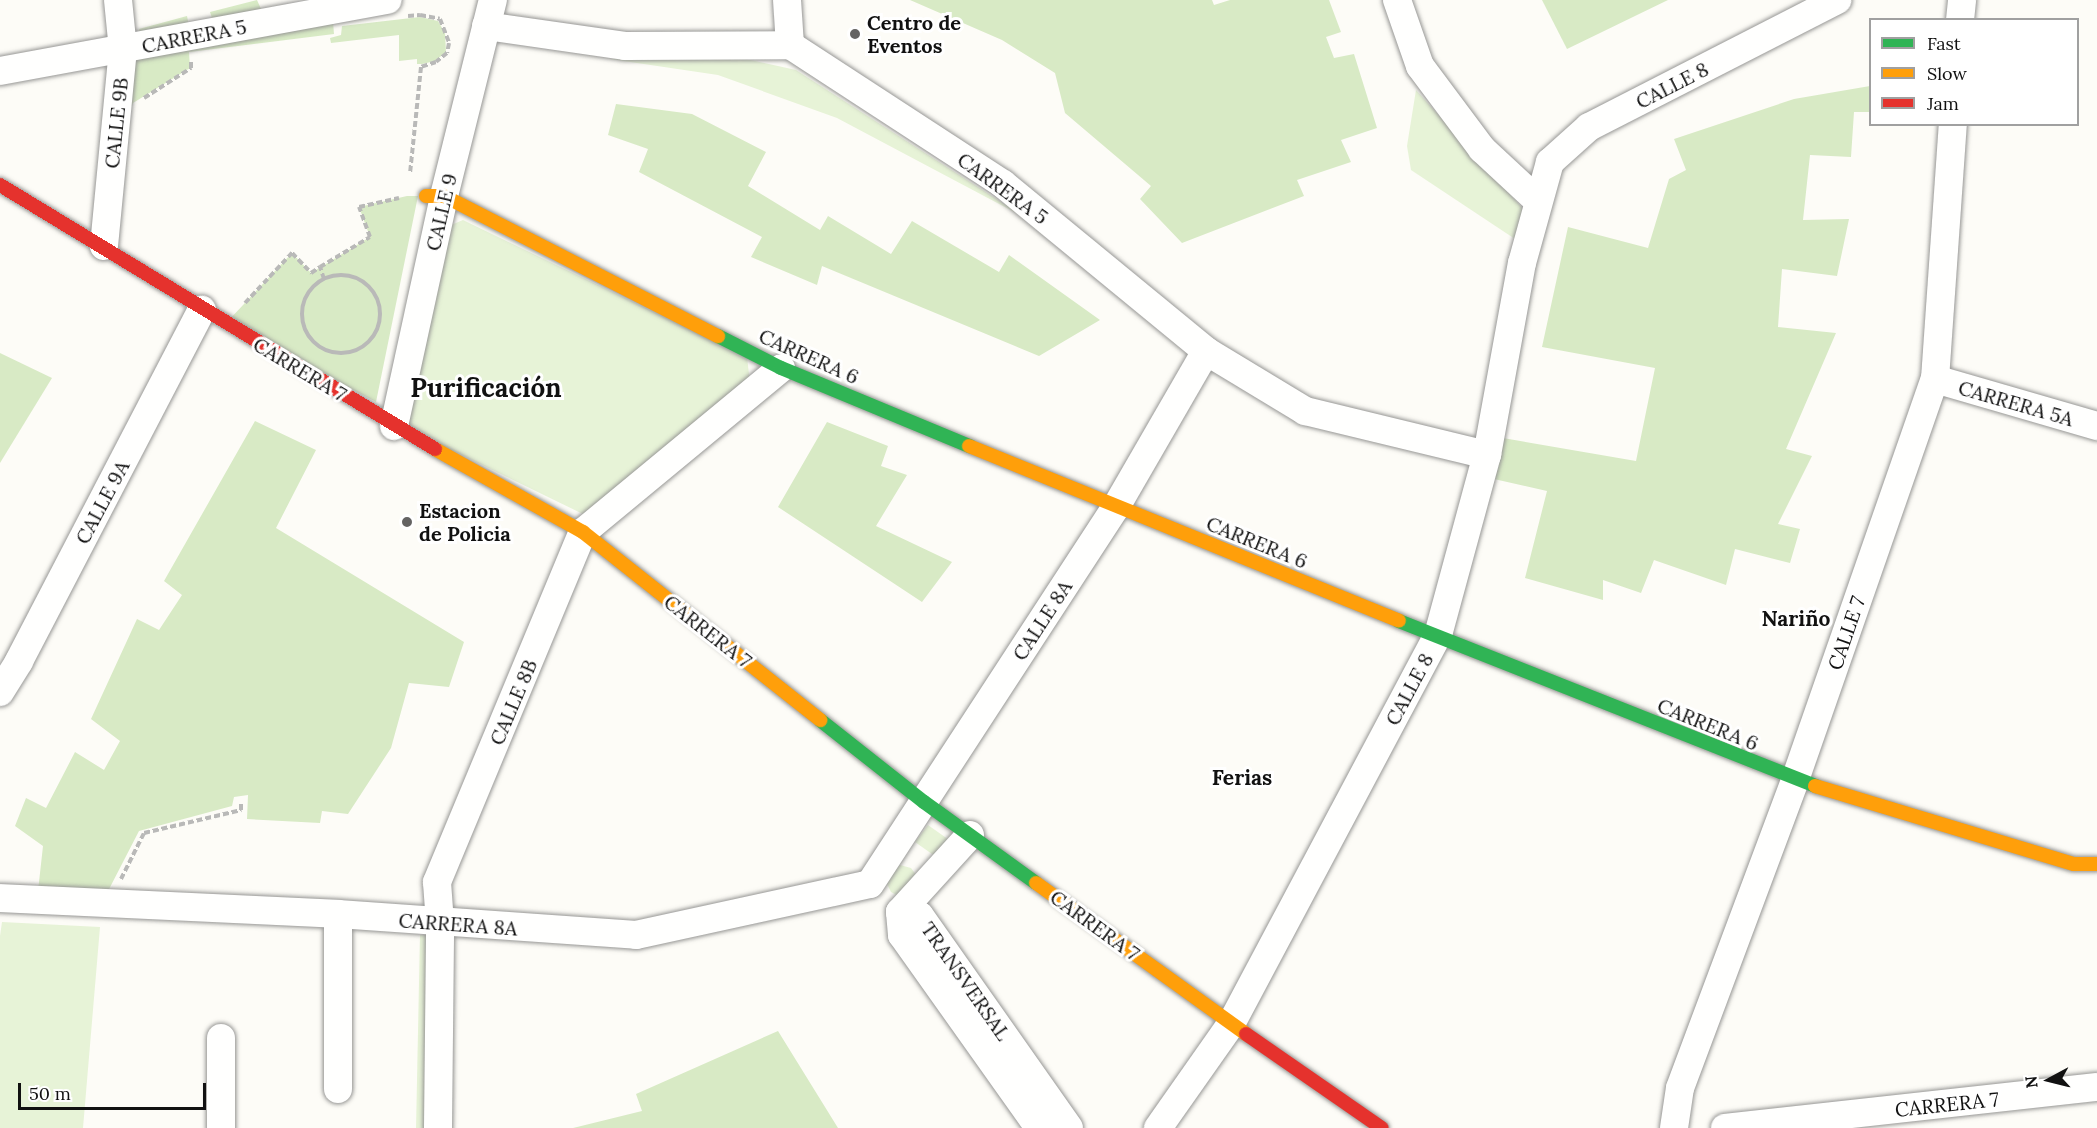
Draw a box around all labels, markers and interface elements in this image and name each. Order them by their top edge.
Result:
place label: Centro de Eventos [867,11,961,58]
street label: CARRERA 5 [140,14,248,58]
legend [1869,18,2079,126]
marker: Centro de Eventos [848,27,862,41]
text: Fast [1927,32,1961,55]
street label: CALLE 8 [1632,57,1712,113]
text: Slow [1927,62,1967,85]
street label: CALLE 9B [99,76,133,170]
text: Jam [1927,92,1959,115]
street label: CARRERA 5 [953,147,1053,229]
street label: CALLE 9 [420,171,462,253]
street label: CARRERA 6 [755,323,863,389]
street label: CARRERA 7 [249,332,351,406]
district label: Purificación [410,372,562,404]
street label: CARRERA 5A [1956,375,2076,431]
street label: CALLE 9A [70,456,134,548]
place label: Estacion de Policia [419,498,511,545]
street label: CARRERA 6 [1203,511,1311,573]
marker: Estacion de Policia [400,515,414,529]
street label: CALLE 8A [1007,575,1077,665]
street label: CARRERA 7 [659,589,757,673]
street label: CALLE 7 [1822,593,1870,673]
district label: Nariño [1762,606,1830,632]
street label: CALLE 8 [1380,649,1438,729]
street label: CALLE 8B [484,656,542,748]
street label: CARRERA 6 [1654,693,1762,755]
district label: Ferias [1212,765,1272,791]
street label: CARRERA 7 [1046,885,1144,965]
street label: CARRERA 8A [398,908,518,940]
street label: TRANSVERSAL [916,917,1016,1045]
north arrow [2019,1050,2079,1110]
scale bar [21,1071,208,1109]
text: N [2020,1075,2042,1090]
text: 50 m [29,1082,71,1105]
street label: CARRERA 7 [1894,1087,2000,1121]

